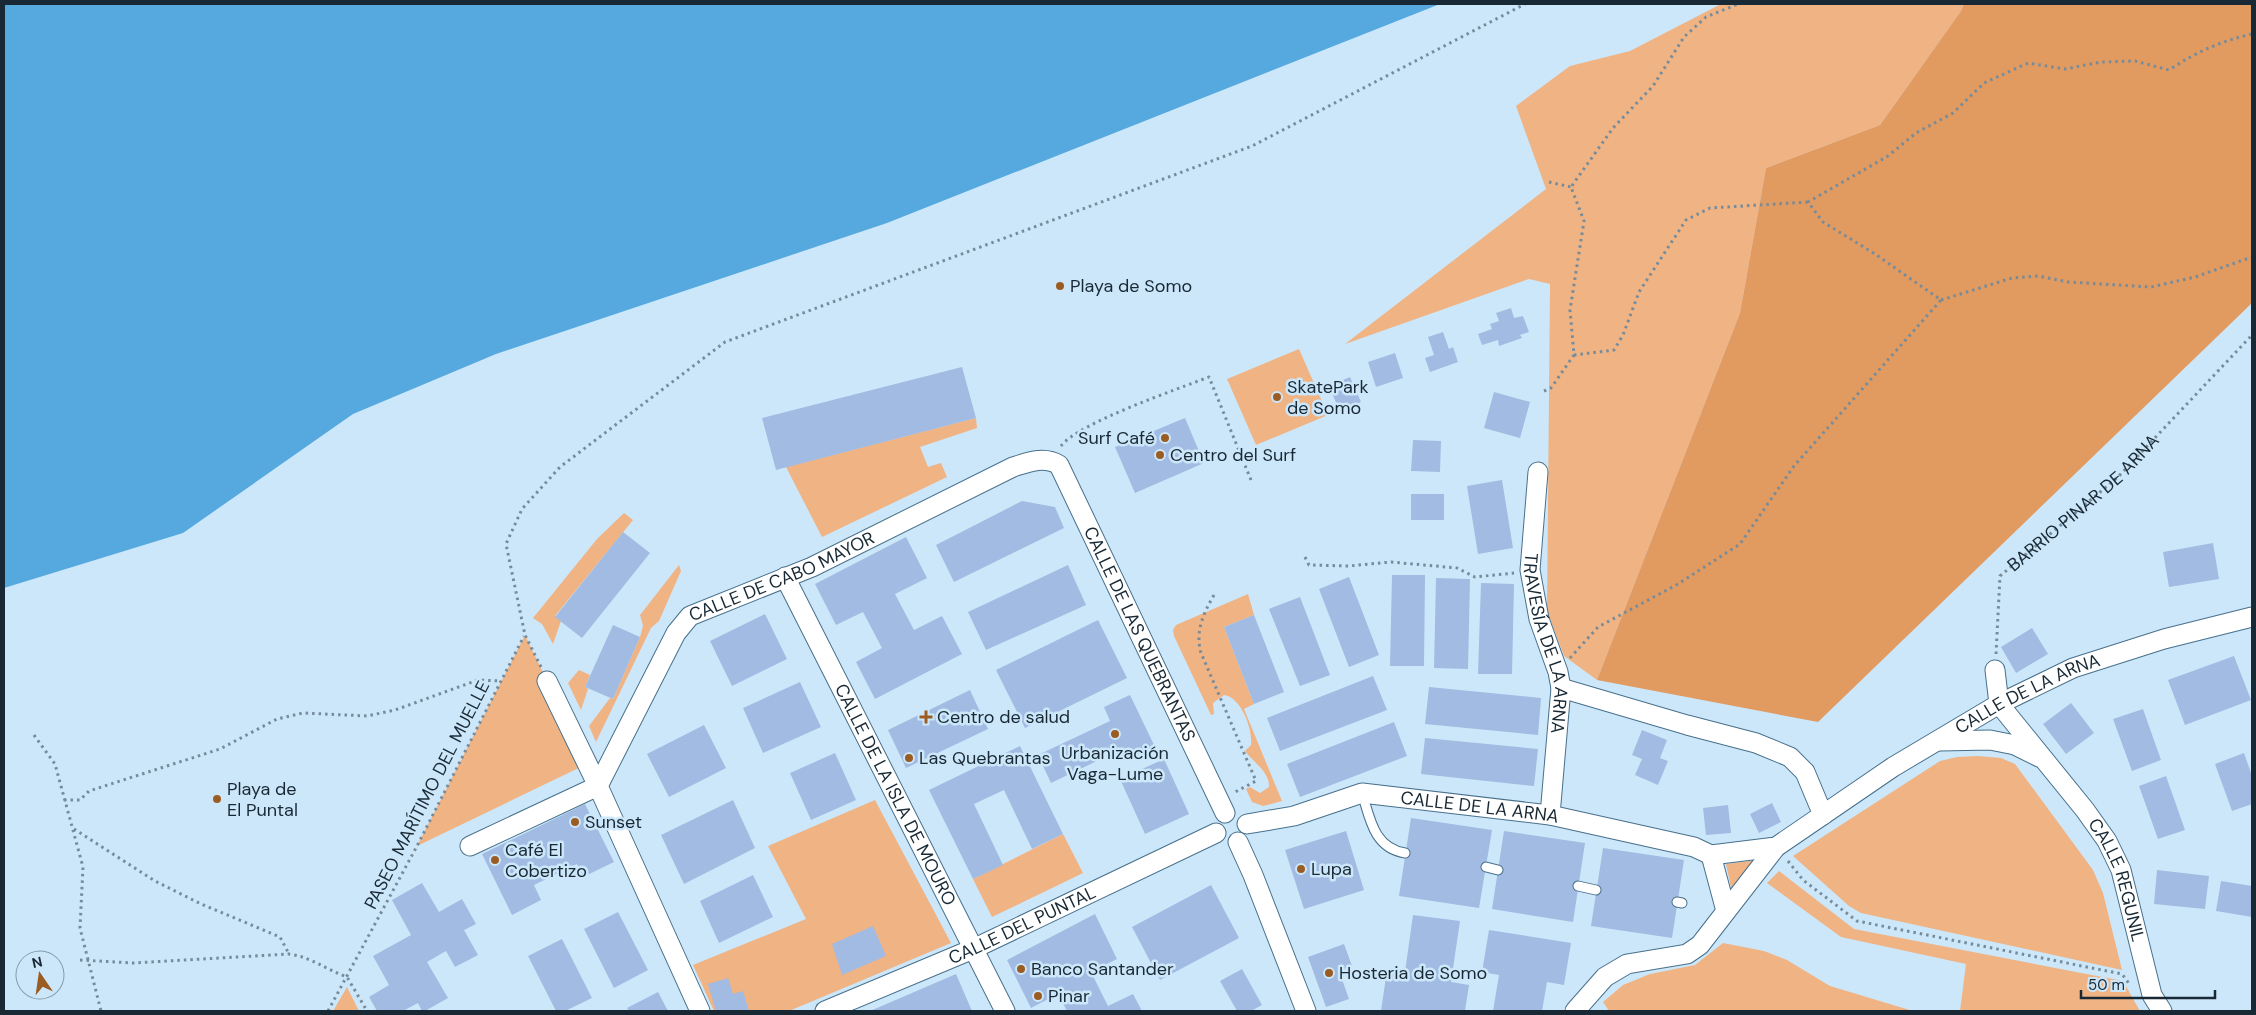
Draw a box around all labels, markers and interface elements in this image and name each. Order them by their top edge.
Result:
place label: Playa de Somo [1070,274,1192,298]
marker: Playa de Somo [1054,280,1066,292]
place label: SkatePark de Somo [1287,375,1369,420]
marker: SkatePark de Somo [1271,391,1283,403]
place label: Surf Café [1078,426,1155,450]
street label: BARRIO PINAR DE ARNA [2002,429,2164,577]
marker: Surf Café [1159,432,1171,444]
place label: Centro del Surf [1170,443,1296,467]
marker: Centro del Surf [1154,449,1166,461]
street label: CALLE DE LAS QUEBRANTAS [1078,523,1201,745]
street label: CALLE DE CABO MAYOR [685,526,879,627]
street label: TRAVESÍA DE LA ARNA [1518,552,1573,735]
street label: CALLE DE LA ARNA [1951,648,2103,739]
street label: PASEO MARÍTIMO DEL MUELLE [359,677,495,913]
street label: CALLE DE LA ISLA DE MOURO [829,680,962,910]
place label: Centro de salud [937,705,1070,729]
marker: Centro de salud [919,710,933,724]
marker: Urbanización Vaga-Lume [1109,728,1121,740]
place label: Urbanización Vaga-Lume [1061,741,1169,786]
place label: Las Quebrantas [919,746,1051,770]
marker: Las Quebrantas [903,752,915,764]
place label: Playa de El Puntal [227,777,298,822]
street label: CALLE DE LA ARNA [1399,786,1561,829]
marker: Playa de El Puntal [211,793,223,805]
place label: Sunset [585,810,642,834]
street label: CALLE REGUNIL [2083,813,2150,944]
marker: Sunset [569,816,581,828]
place label: Café El Cobertizo [505,838,587,883]
marker: Café El Cobertizo [489,854,501,866]
place label: Lupa [1311,857,1352,881]
marker: Lupa [1295,863,1307,875]
street label: CALLE DEL PUNTAL [945,880,1100,970]
north arrow [15,950,65,1000]
text: N [30,952,44,972]
place label: Banco Santander [1031,957,1174,981]
place label: Hosteria de Somo [1339,961,1487,985]
marker: Banco Santander [1015,963,1027,975]
marker: Hosteria de Somo [1323,967,1335,979]
scale bar [2081,968,2215,1000]
text: 50 m [2088,975,2125,995]
place label: Pinar [1048,984,1090,1008]
marker: Pinar [1032,990,1044,1002]

